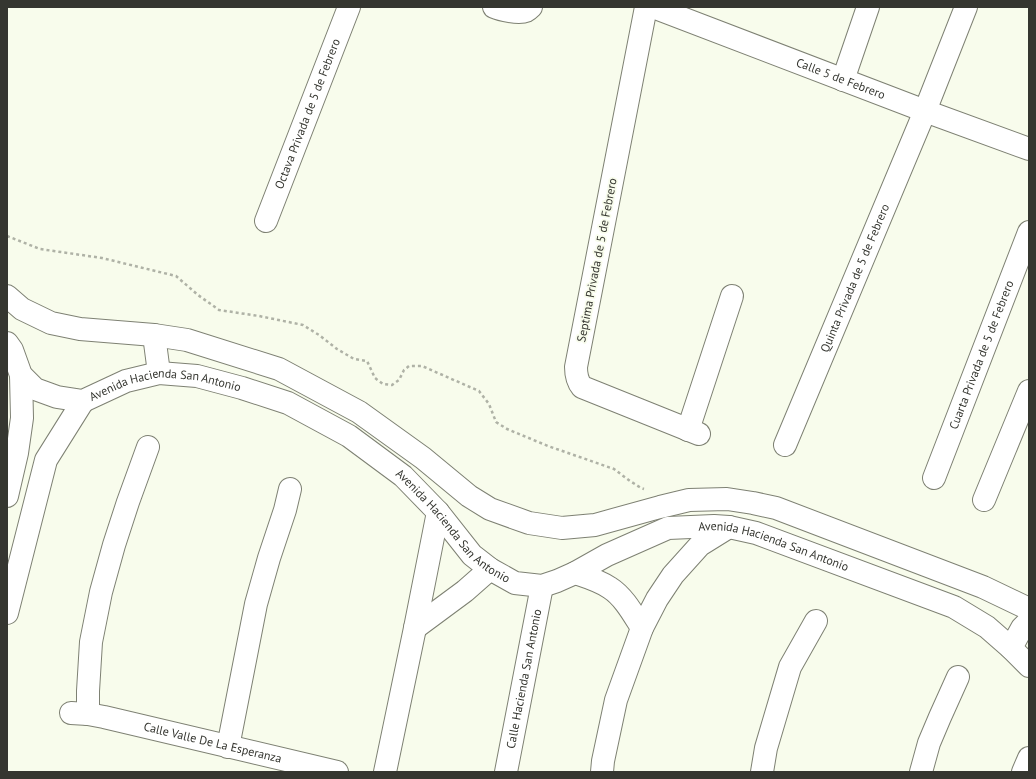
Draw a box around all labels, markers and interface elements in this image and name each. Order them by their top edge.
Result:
street label: Octava Privada de 5 de Febrero [271,36,343,191]
street label: Calle 5 de Febrero [794,55,888,102]
street label: Septima Privada de 5 de Febrero [573,177,620,343]
street label: Quinta Privada de 5 de Febrero [817,201,892,354]
street label: Cuarta Privada de 5 de Febrero [946,278,1017,431]
street label: Avenida Hacienda San Antonio [87,365,243,404]
street label: Avenida Hacienda San Antonio [393,465,513,586]
street label: Avenida Hacienda San Antonio [698,518,851,574]
street label: Calle Hacienda San Antonio [503,608,544,750]
street label: Calle Valle De La Esperanza [142,719,283,766]

